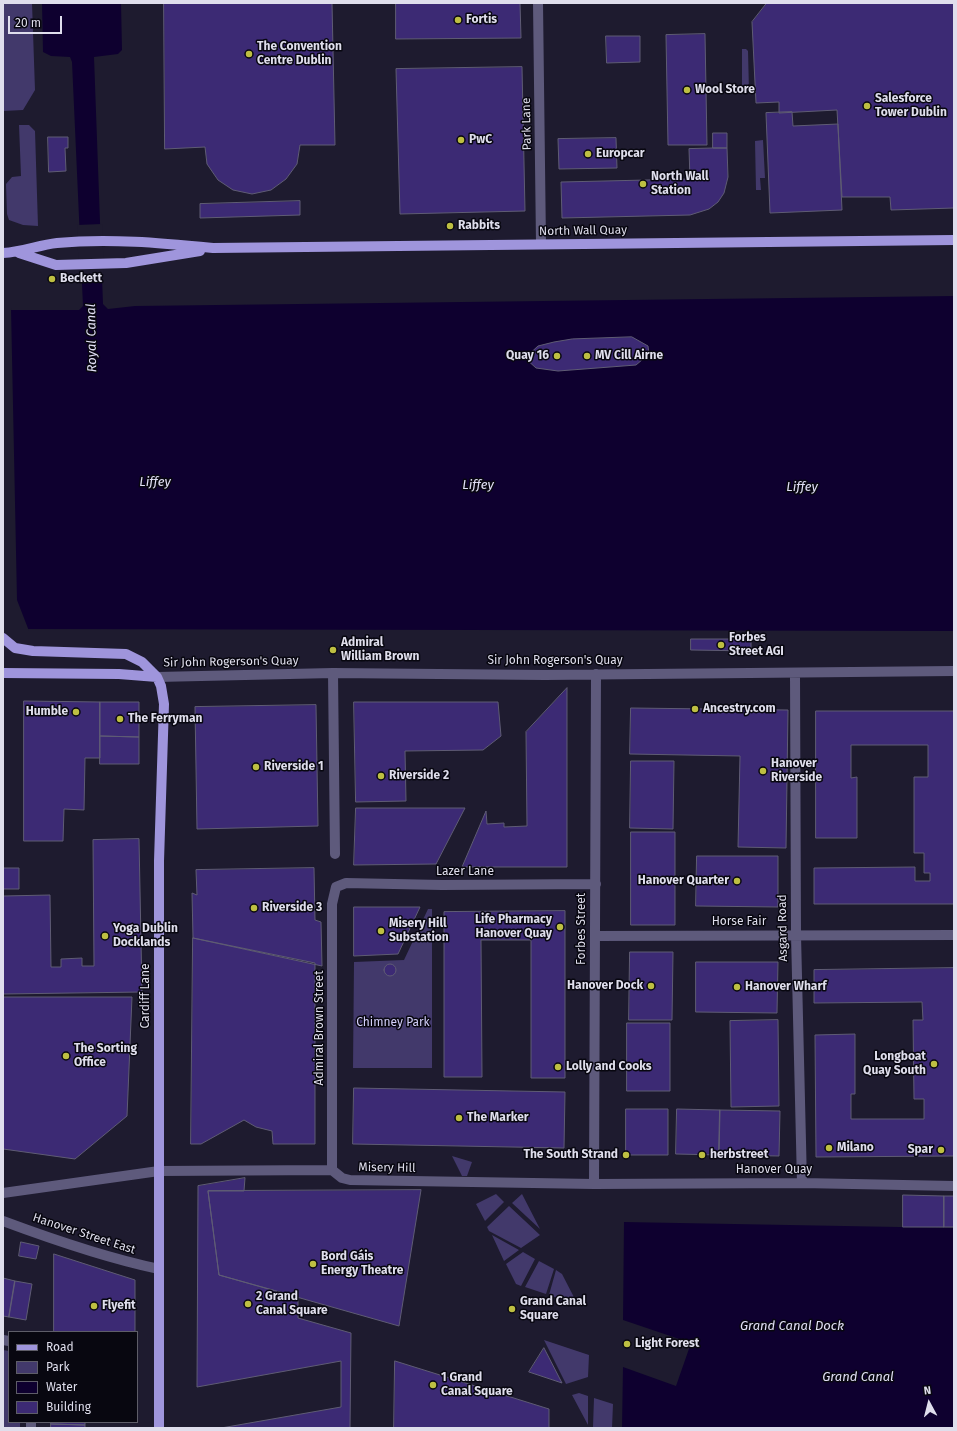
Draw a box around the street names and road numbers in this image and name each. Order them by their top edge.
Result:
street label: Park Lane [519,98,535,150]
street label: North Wall Quay [539,223,627,239]
street label: Sir John Rogerson's Quay [163,654,299,670]
street label: Sir John Rogerson's Quay [487,654,623,668]
street label: Lazer Lane [436,865,494,879]
street label: Forbes Street [575,893,589,965]
street label: Asgard Road [775,894,791,962]
street label: Horse Fair [712,915,766,929]
street label: Cardiff Lane [139,963,153,1029]
street label: Admiral Brown Street [313,971,327,1085]
street label: Misery Hill [358,1160,416,1176]
street label: Hanover Quay [736,1163,812,1177]
street label: Hanover Street East [31,1211,137,1257]

